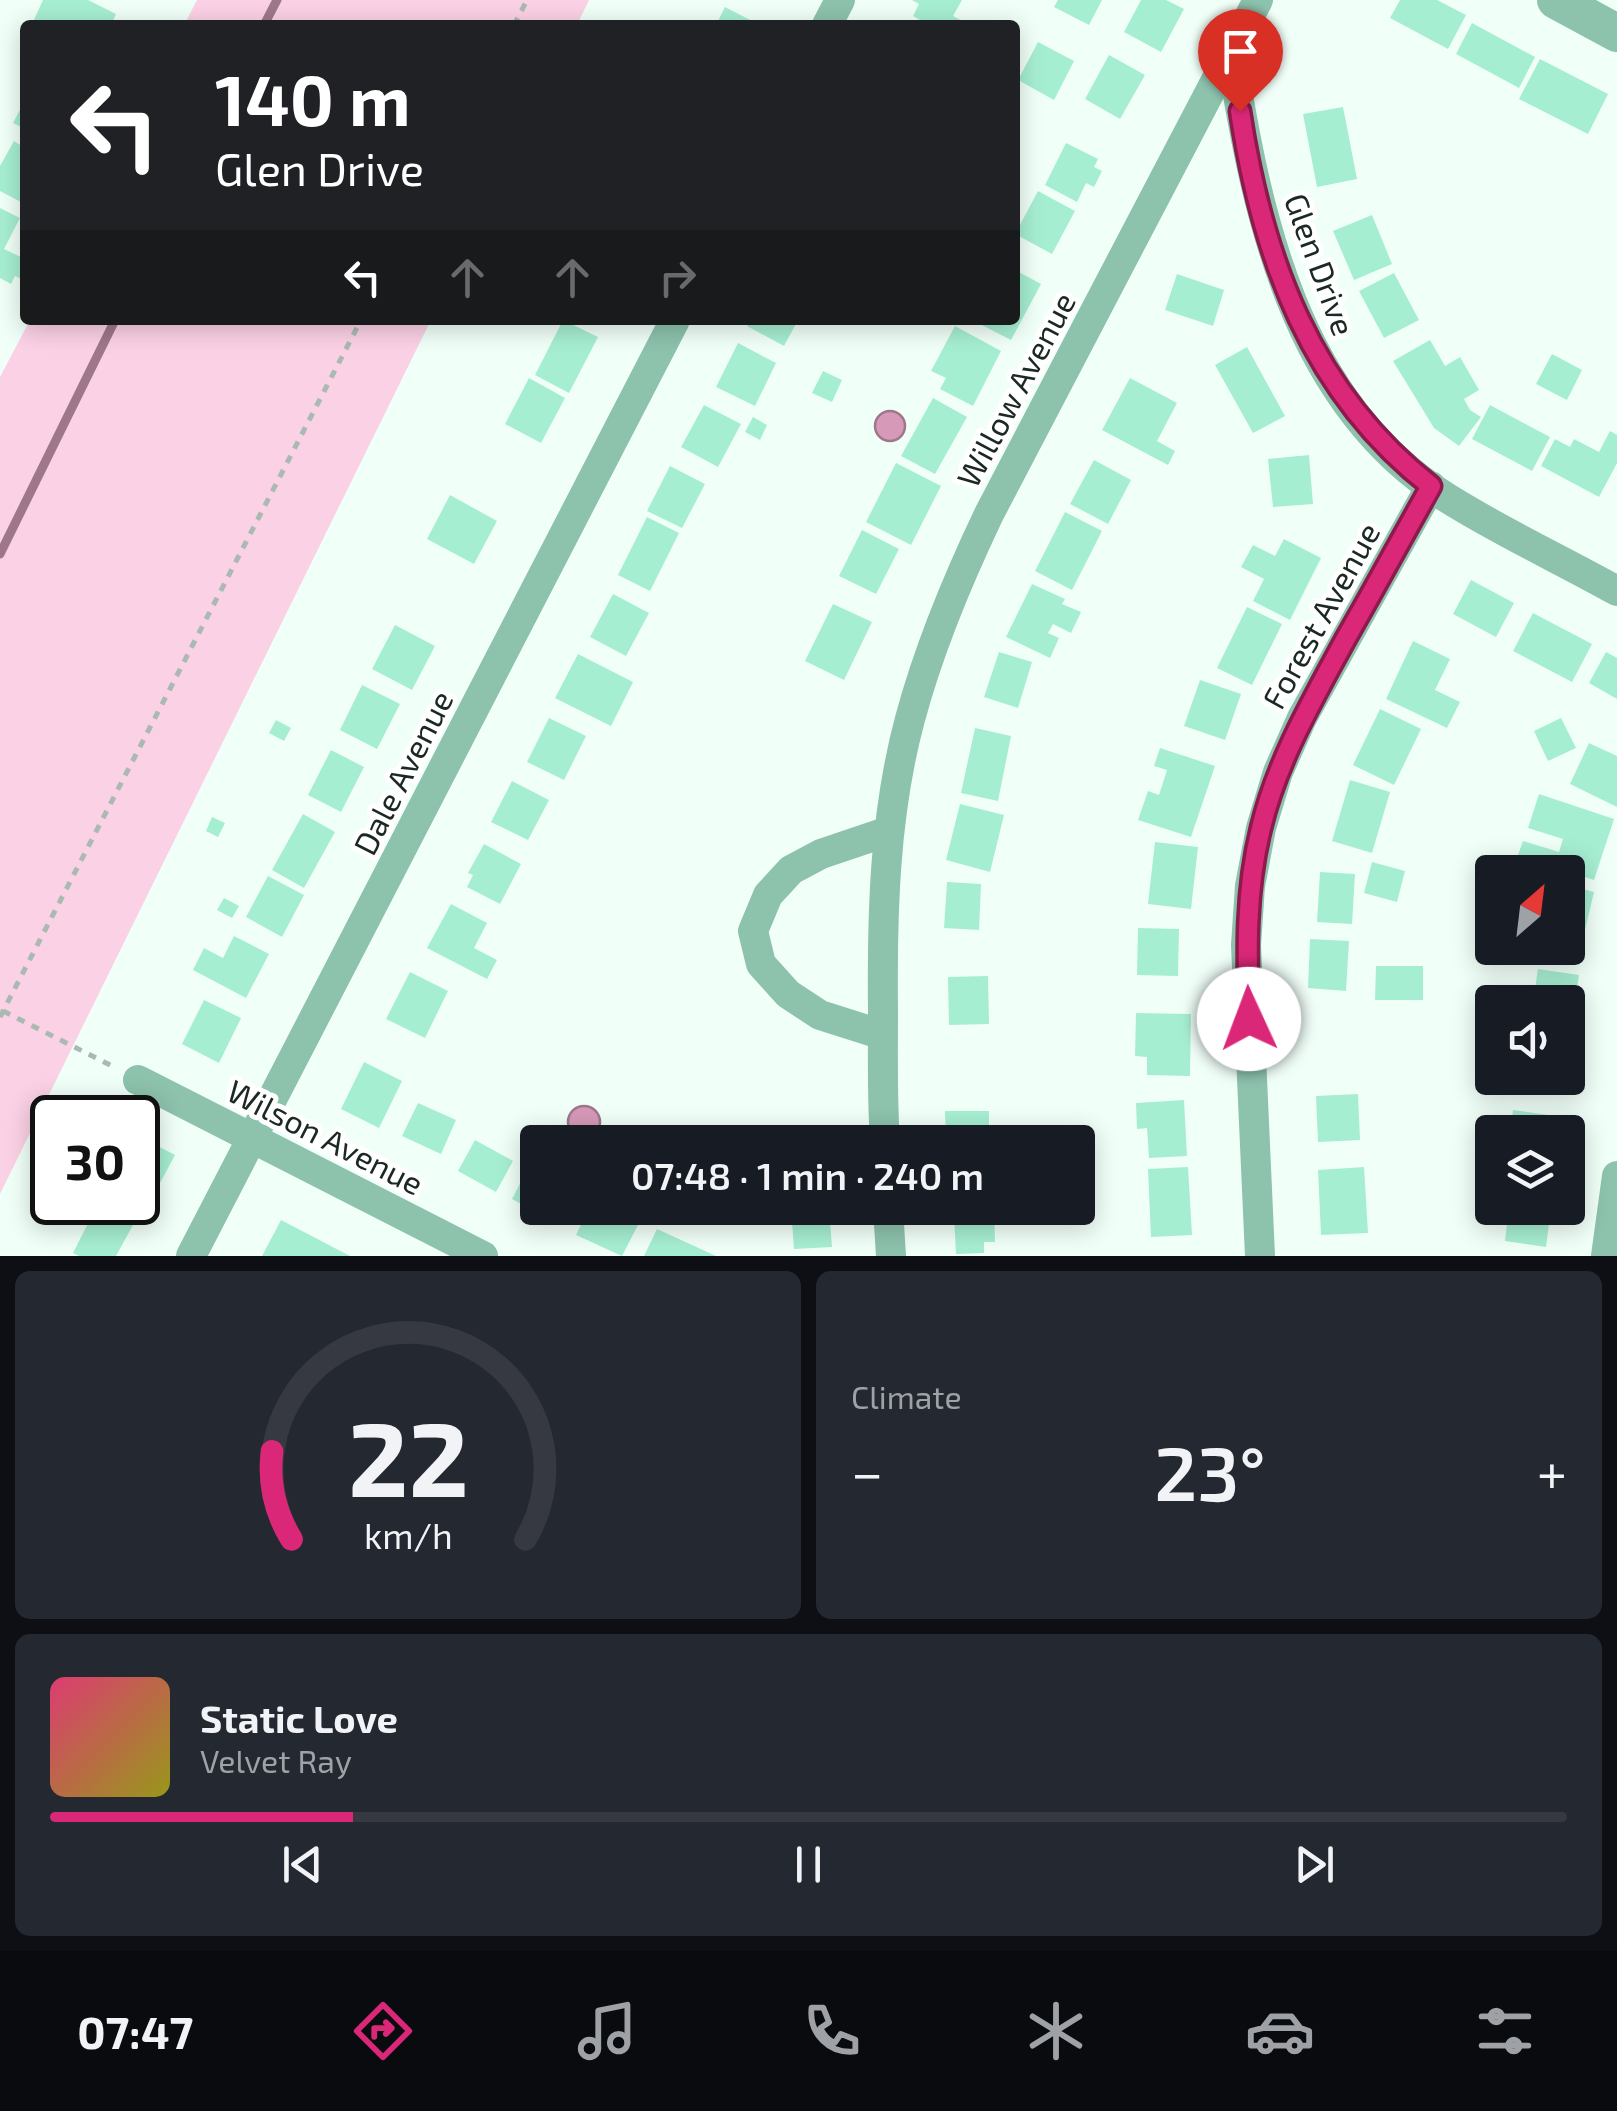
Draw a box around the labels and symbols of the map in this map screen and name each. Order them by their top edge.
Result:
pin [1198,9,1283,112]
street label: Glen Drive [1278,188,1364,340]
street label: Willow Avenue [948,285,1082,493]
street label: Forest Avenue [1253,515,1387,715]
street label: Dale Avenue [344,684,460,860]
north arrow [1475,855,1585,965]
position arrow [1197,967,1301,1071]
street label: Wilson Avenue [222,1070,430,1202]
speed limit sign: 30 [30,1095,160,1225]

